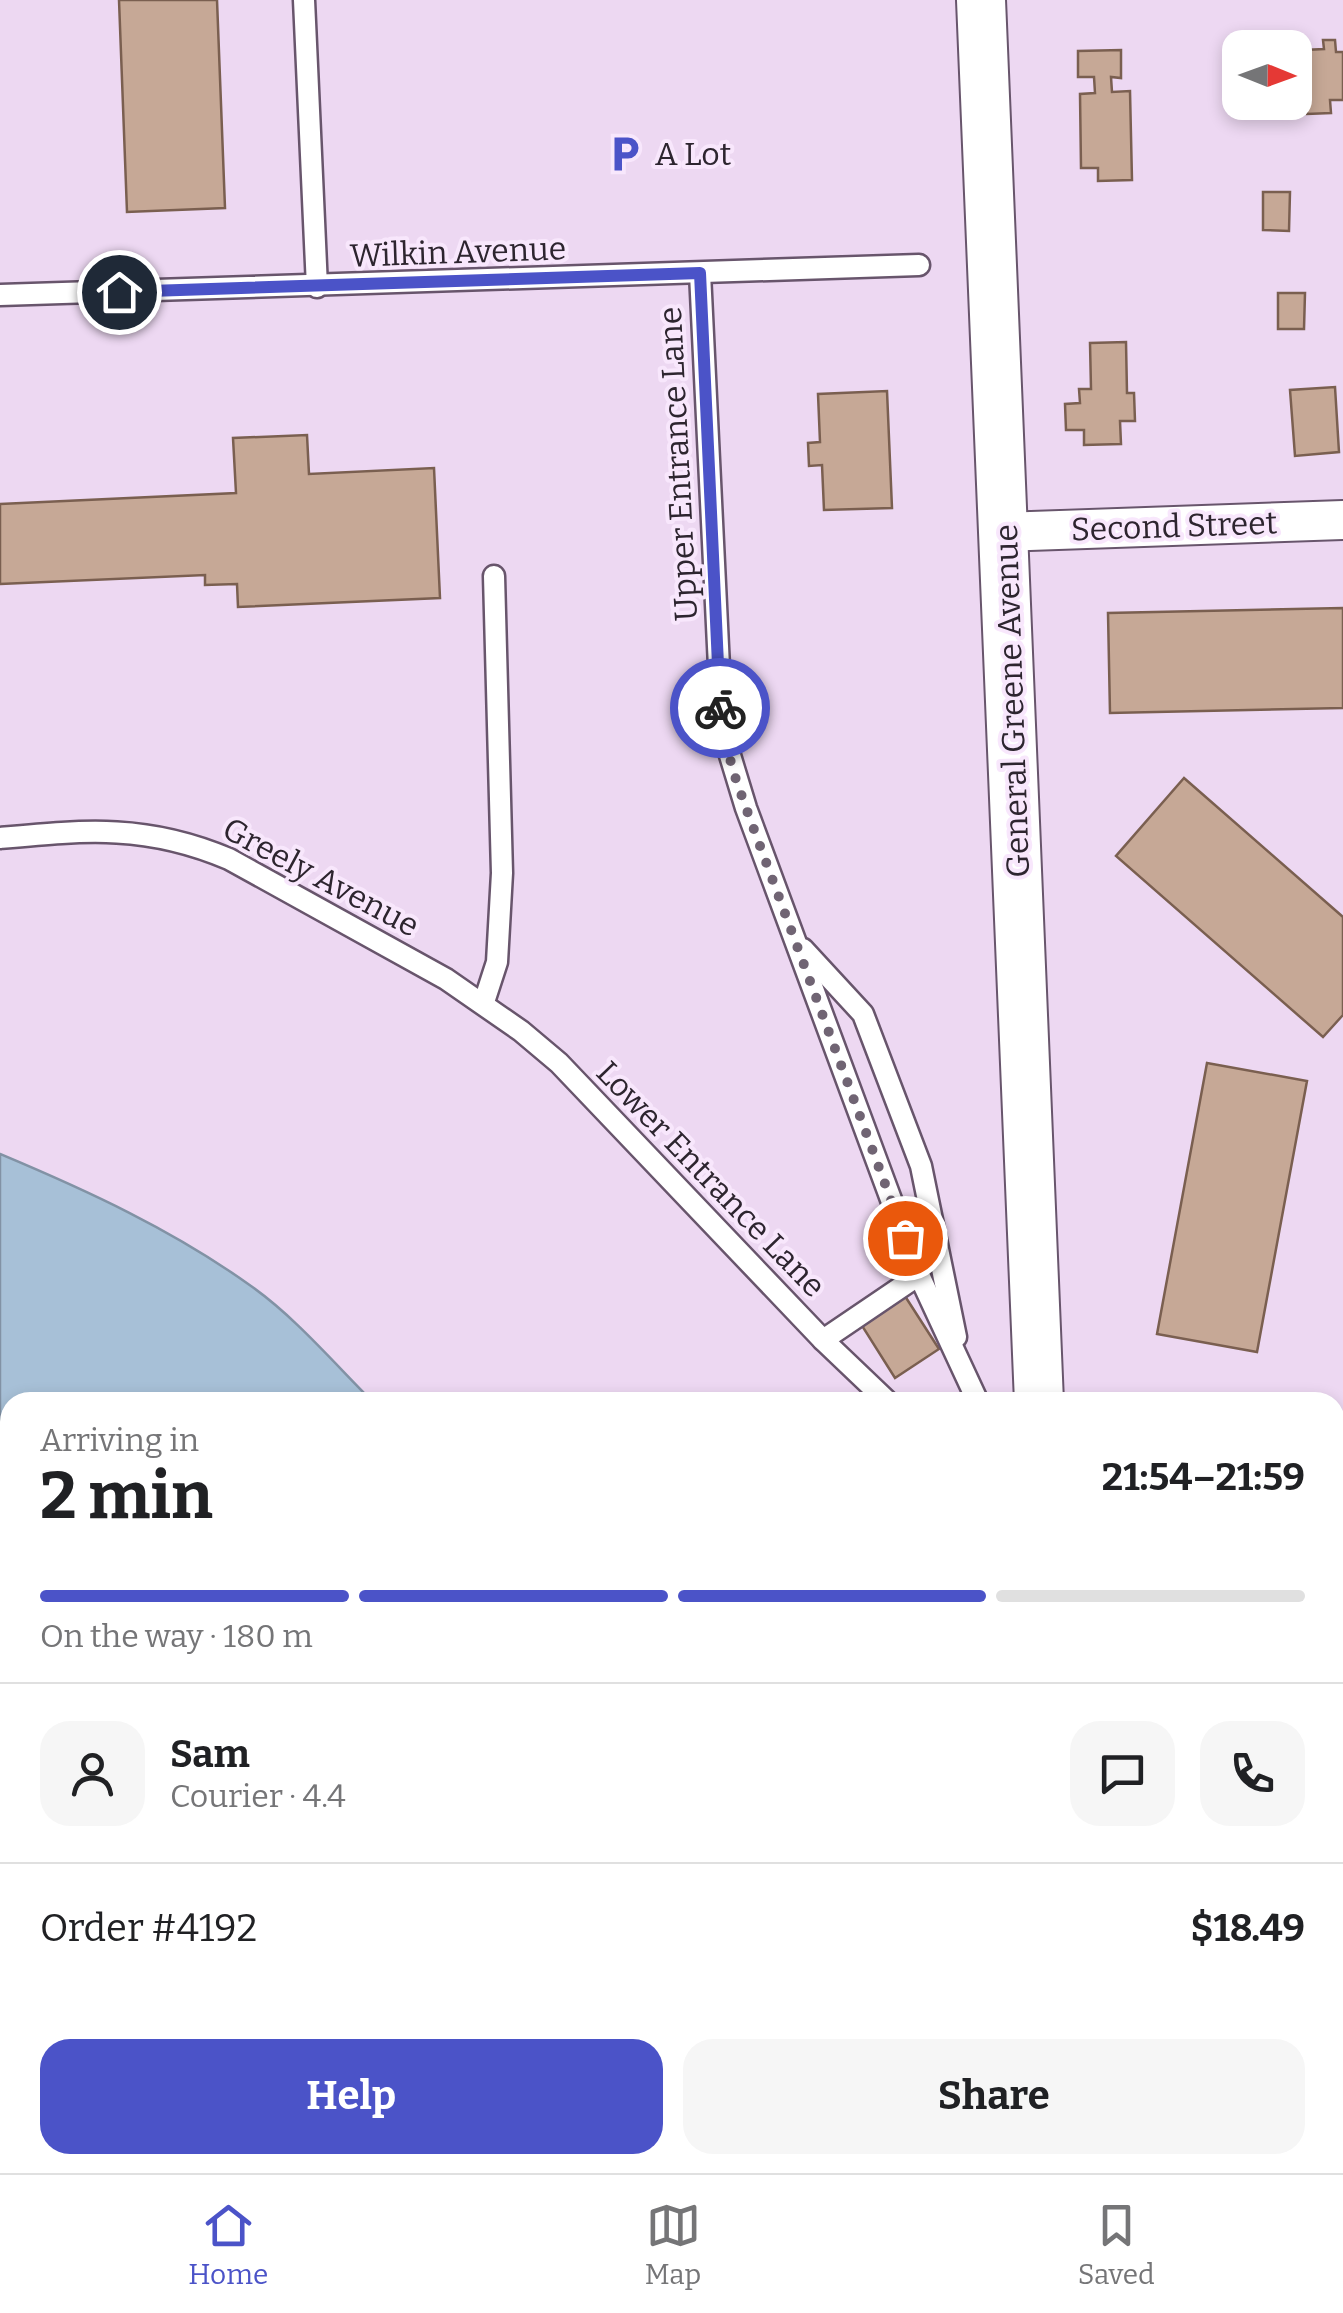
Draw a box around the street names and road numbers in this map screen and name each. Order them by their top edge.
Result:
street label: Wilkin Avenue [349,229,567,275]
street label: Upper Entrance Lane [651,306,705,622]
street label: Second Street [1070,503,1278,549]
street label: General Greene Avenue [987,524,1037,878]
street label: Greely Avenue [216,809,426,945]
street label: Lower Entrance Lane [589,1053,833,1305]

